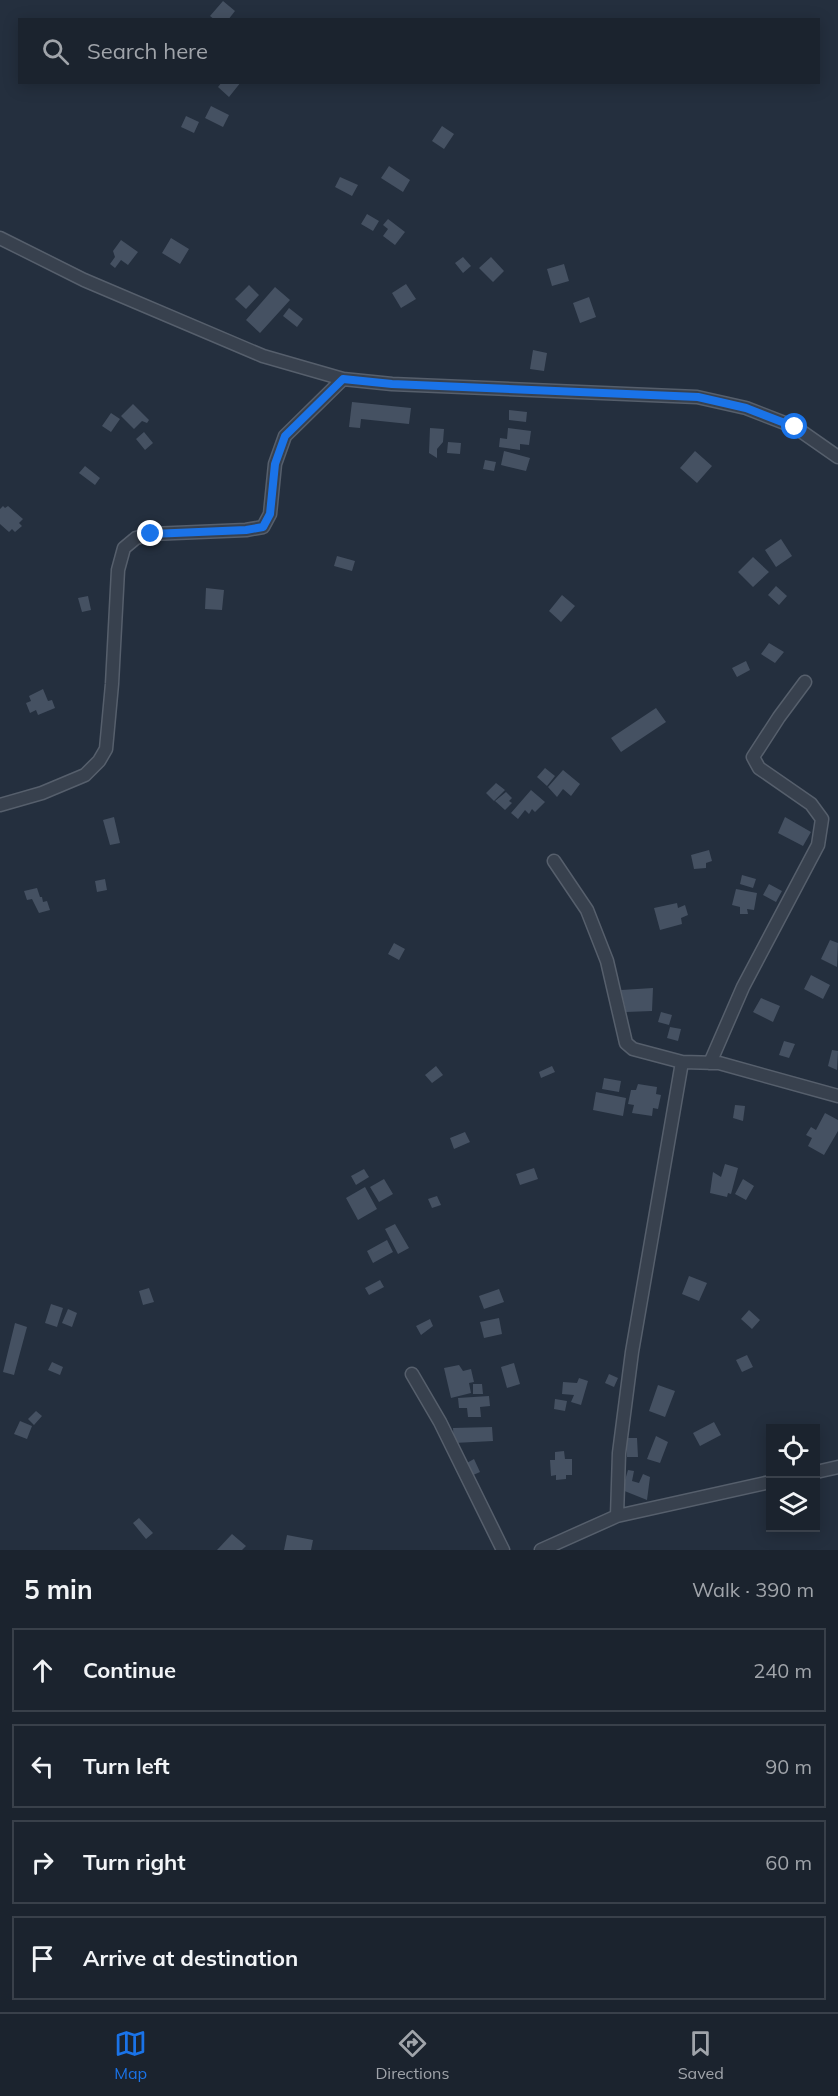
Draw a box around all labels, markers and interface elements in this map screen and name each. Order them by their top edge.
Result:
search box [18,18,820,84]
icon: search [39,35,72,68]
text: Search here [87,37,208,65]
route start [781,413,807,439]
route end [137,520,163,546]
map controls [766,1424,820,1532]
button: locate [766,1424,820,1478]
button: layers [766,1478,820,1532]
text: 5 min [24,1573,93,1606]
text: Walk · 390 m [692,1577,814,1602]
icon: ahead [26,1654,59,1687]
text: Continue [83,1656,176,1684]
text: 240 m [753,1658,812,1683]
icon: left [26,1750,59,1783]
text: Turn left [83,1752,170,1780]
text: 90 m [765,1754,812,1779]
icon: right [26,1846,59,1879]
text: Turn right [83,1848,186,1876]
text: 60 m [765,1850,812,1875]
icon: arrive [26,1942,59,1975]
text: Arrive at destination [83,1944,298,1972]
tab: Map [114,2027,147,2083]
tab: Directions [375,2027,449,2083]
tab: Saved [678,2027,724,2083]

